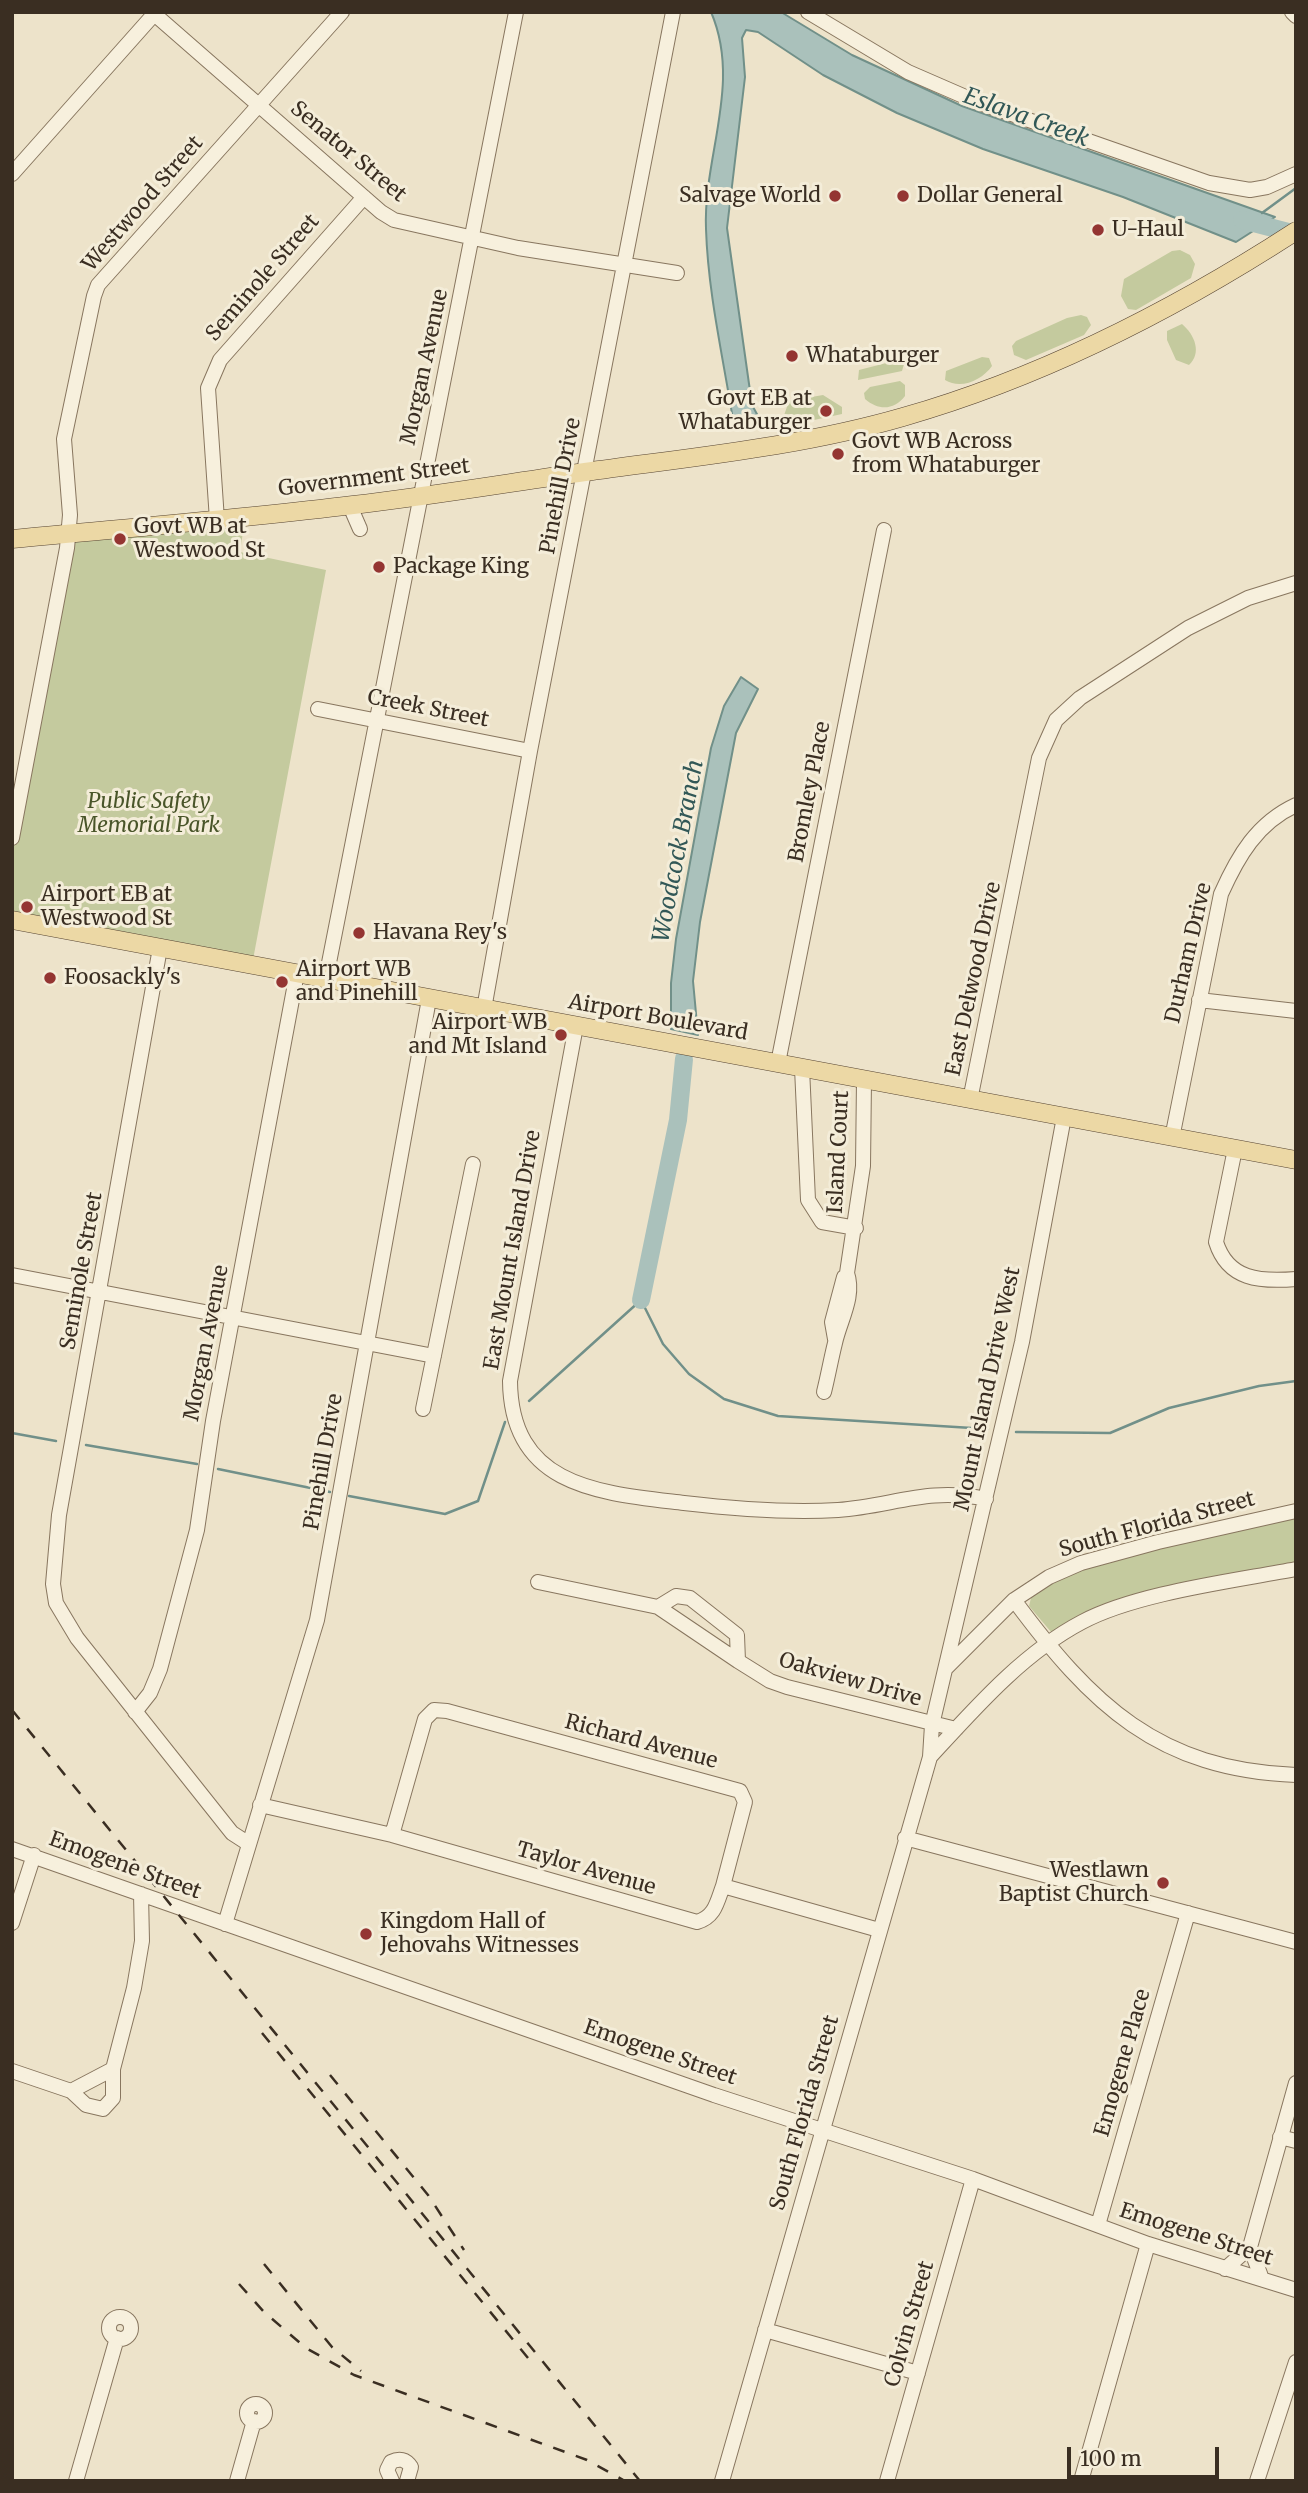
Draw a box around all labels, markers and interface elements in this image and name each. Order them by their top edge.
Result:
water label: Eslava Creek [960,83,1092,153]
street label: Senator Street [285,96,411,208]
street label: Westwood Street [77,131,209,277]
place label: Salvage World [679,183,821,209]
place label: Dollar General [917,183,1063,209]
marker: Salvage World [827,188,843,204]
marker: Dollar General [895,188,911,204]
street label: Seminole Street [201,209,325,347]
place label: U-Haul [1112,217,1184,243]
marker: U-Haul [1090,222,1106,238]
street label: Morgan Avenue [396,287,454,447]
place label: Whataburger [806,343,939,369]
marker: Whataburger [784,348,800,364]
place label: Govt EB at Whataburger [679,386,812,436]
marker: Govt EB at Whataburger [818,403,834,419]
street label: Pinehill Drive [535,416,587,556]
place label: Govt WB Across from Whataburger [852,429,1040,479]
marker: Govt WB Across from Whataburger [830,446,846,462]
street label: Government Street [277,454,471,502]
place label: Govt WB at Westwood St [134,514,265,564]
marker: Govt WB at Westwood St [112,531,128,547]
place label: Package King [393,554,529,580]
marker: Package King [371,559,387,575]
street label: Creek Street [365,685,491,733]
street label: Bromley Place [784,719,836,865]
water label: Woodcock Branch [648,757,710,945]
park label: Public Safety Memorial Park [78,789,220,839]
street label: East Delwood Drive [941,880,1007,1078]
street label: Durham Drive [1161,880,1217,1026]
place label: Airport EB at Westwood St [41,882,172,932]
marker: Airport EB at Westwood St [19,899,35,915]
place label: Havana Rey's [373,920,507,946]
marker: Havana Rey's [351,925,367,941]
place label: Airport WB and Pinehill [296,957,417,1007]
place label: Foosackly's [64,965,181,991]
marker: Foosackly's [42,970,58,986]
marker: Airport WB and Pinehill [274,974,290,990]
street label: Airport Boulevard [566,990,750,1046]
place label: Airport WB and Mt Island [409,1010,547,1060]
marker: Airport WB and Mt Island [553,1027,569,1043]
street label: Island Court [823,1090,855,1214]
street label: East Mount Island Drive [479,1128,547,1372]
street label: Seminole Street [56,1190,108,1352]
street label: Morgan Avenue [180,1263,234,1423]
street label: Mount Island Drive West [950,1265,1026,1513]
street label: Pinehill Drive [300,1392,348,1532]
street label: South Florida Street [1056,1487,1258,1563]
street label: Oakview Drive [776,1648,924,1712]
street label: Richard Avenue [562,1710,720,1774]
street label: Emogene Street [46,1827,204,1905]
street label: Taylor Avenue [514,1837,658,1901]
place label: Westlawn Baptist Church [999,1858,1149,1908]
marker: Westlawn Baptist Church [1155,1875,1171,1891]
place label: Kingdom Hall of Jehovahs Witnesses [380,1909,579,1959]
marker: Kingdom Hall of Jehovahs Witnesses [358,1926,374,1942]
street label: Emogene Place [1090,1986,1156,2140]
street label: South Florida Street [765,2013,845,2213]
street label: Emogene Street [580,2015,740,2091]
street label: Emogene Street [1116,2198,1276,2272]
street label: Colvin Street [880,2258,940,2390]
scale bar [1070,2434,1222,2478]
text: 100 m [1080,2445,1142,2472]

